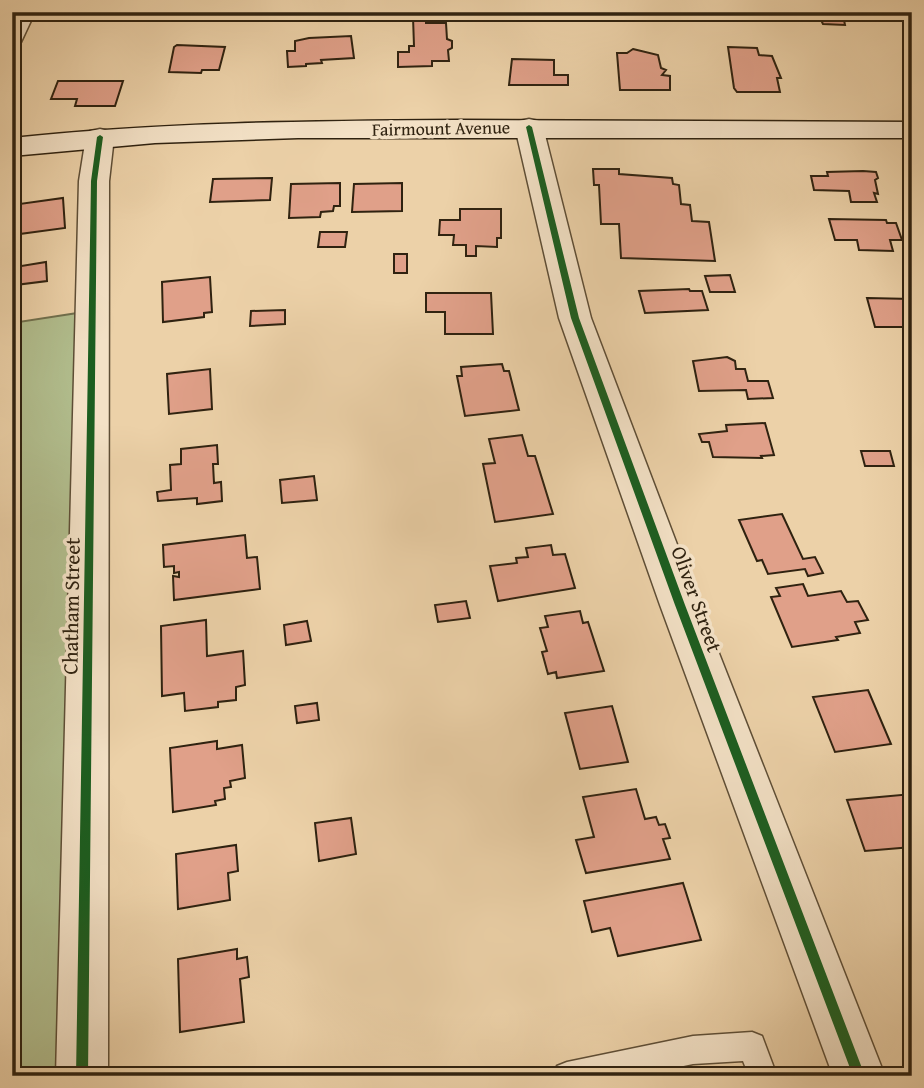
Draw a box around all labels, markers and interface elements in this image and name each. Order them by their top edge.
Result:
street label: Fairmount Avenue [372,113,510,143]
street label: Chatham Street [54,537,88,675]
street label: Oliver Street [663,542,731,657]

